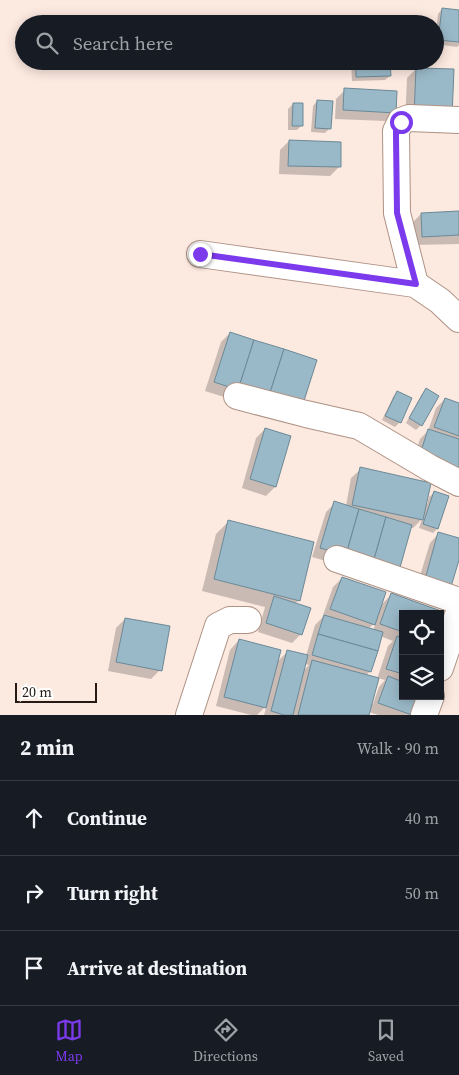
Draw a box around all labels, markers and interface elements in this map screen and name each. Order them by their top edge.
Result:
search box [15,15,444,70]
icon: search [33,29,61,57]
text: Search here [73,30,173,56]
route start [390,111,413,134]
route end [189,243,212,266]
map controls [399,610,444,700]
button: locate [399,610,444,655]
button: layers [399,655,444,700]
scale bar [15,680,98,703]
text: 20 m [22,682,52,702]
text: 2 min [20,733,75,762]
text: Walk · 90 m [357,737,439,759]
icon: ahead [20,804,48,832]
text: Continue [67,805,147,831]
text: 40 m [405,807,439,829]
icon: right [20,879,48,907]
text: Turn right [67,880,158,906]
text: 50 m [405,882,439,904]
icon: arrive [20,954,48,982]
text: Arrive at destination [67,955,247,981]
tab: Map [55,1016,83,1066]
tab: Directions [193,1016,258,1066]
tab: Saved [368,1016,404,1066]

